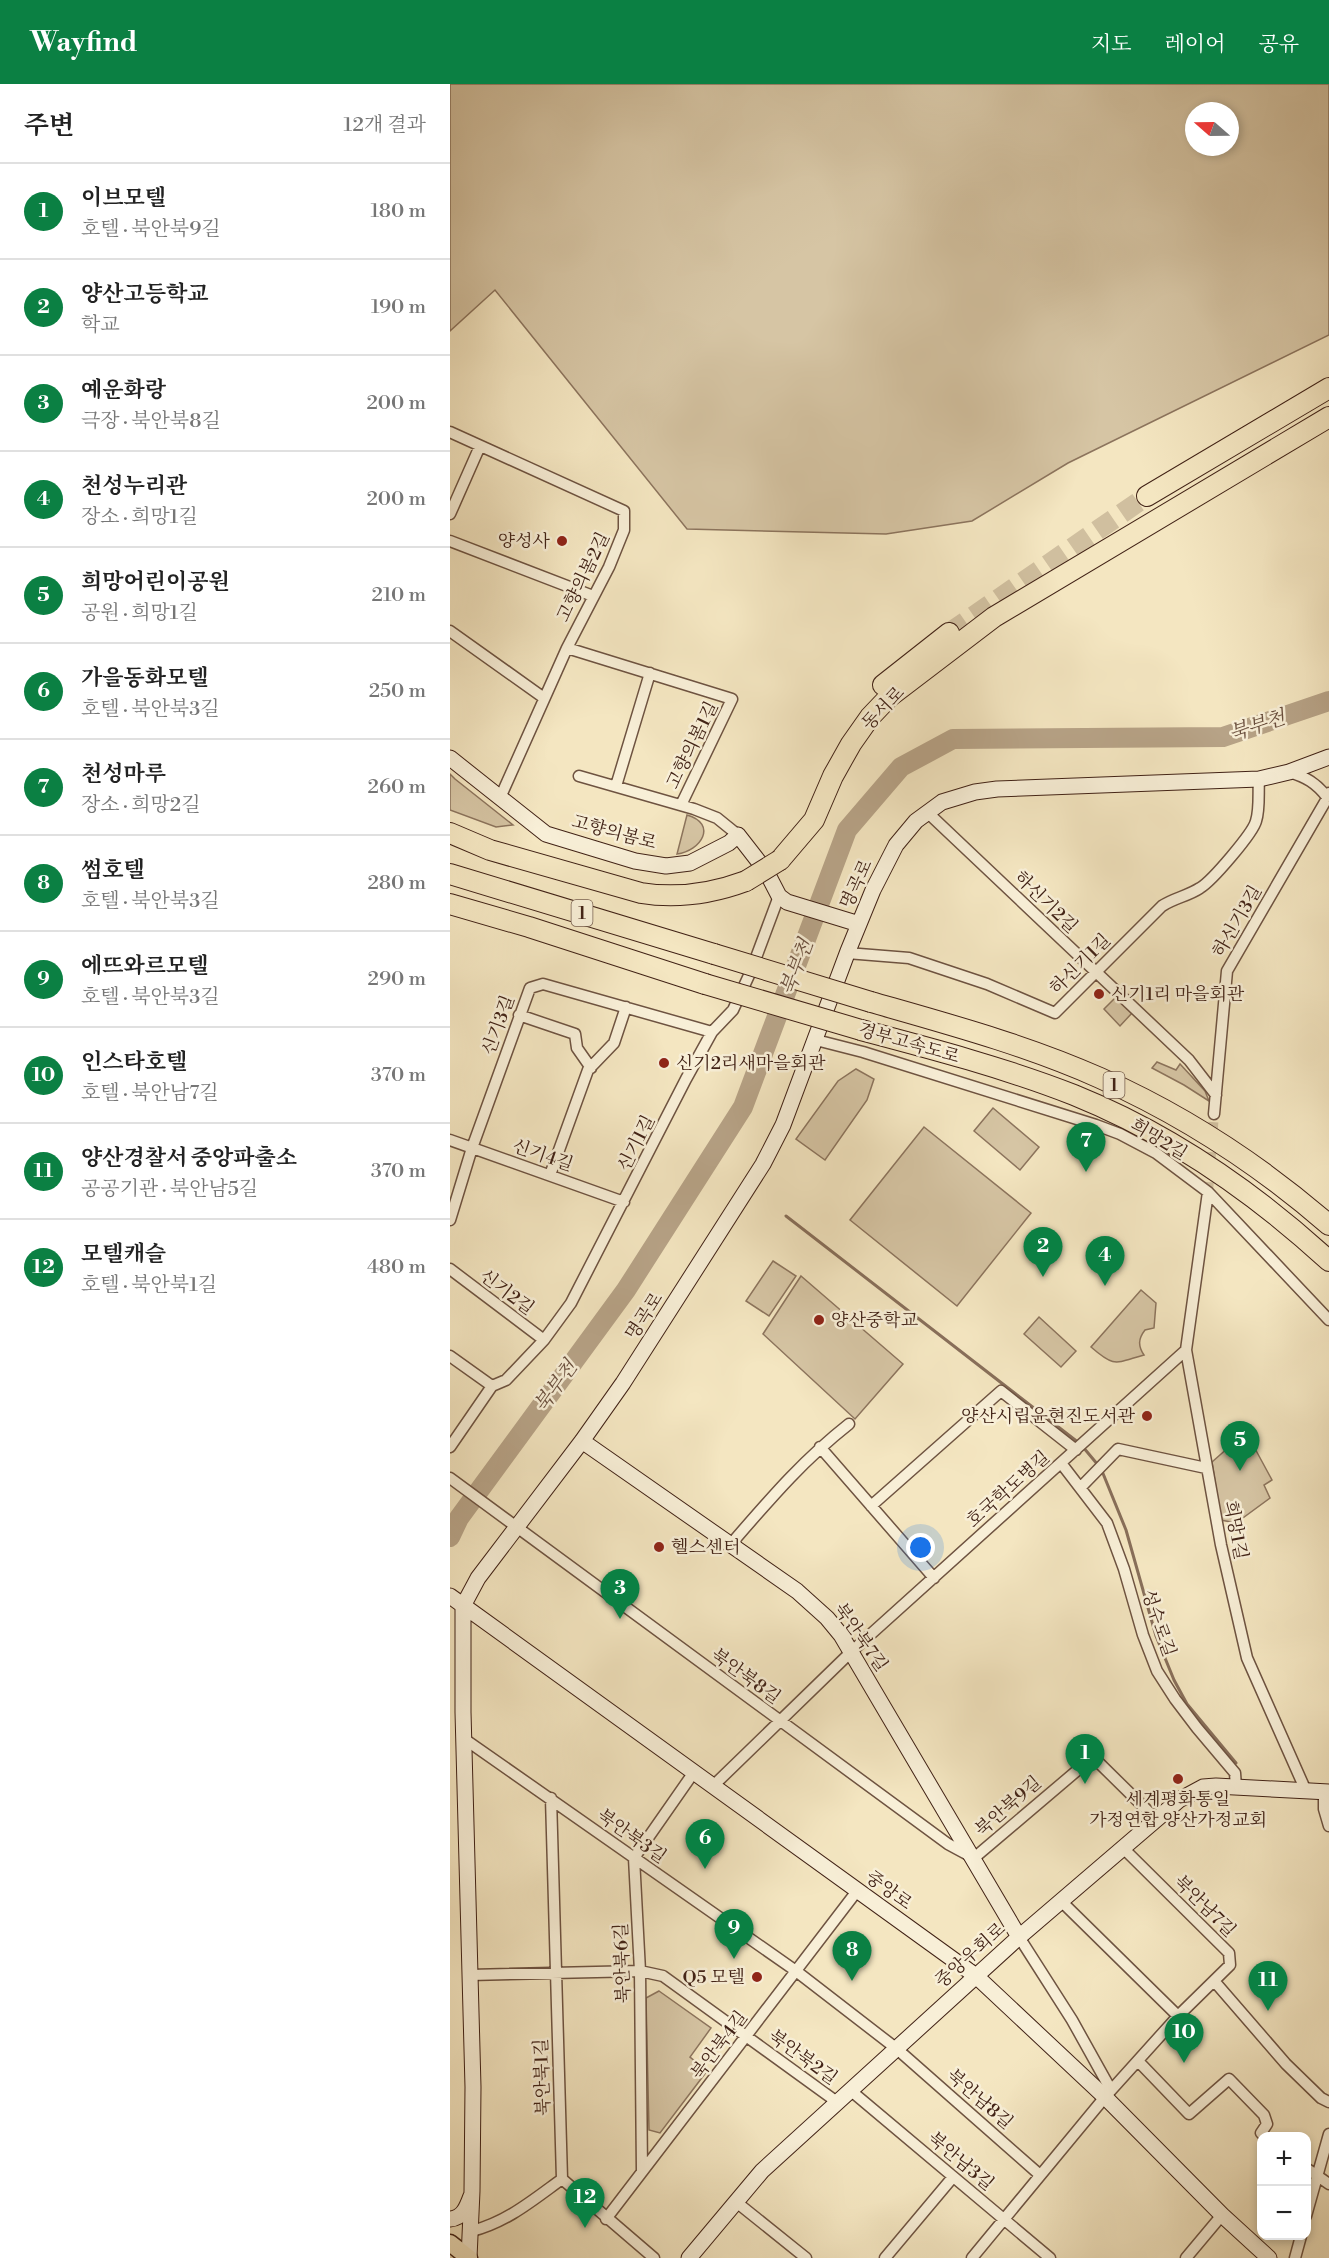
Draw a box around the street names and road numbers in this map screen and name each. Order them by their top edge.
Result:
street label: 고향의봄2길 [552,528,615,626]
street label: 동서로 [857,682,910,735]
street label: 고향의봄1길 [661,698,724,793]
street label: 고향의봄로 [569,810,659,855]
street label: 명곡로 [835,856,878,913]
street label: 하신기2길 [1009,866,1082,938]
street label: 하신기3길 [1208,881,1267,961]
road number: 1 [572,900,592,926]
street label: 하신기1길 [1045,929,1116,1000]
street label: 신기3길 [477,992,520,1058]
street label: 경부고속도로 [856,1018,962,1069]
road number: 1 [1104,1072,1124,1098]
street label: 신기1길 [613,1111,660,1175]
street label: 희망2길 [1126,1113,1191,1165]
street label: 신기4길 [509,1134,576,1177]
street label: 신기2길 [475,1264,539,1320]
street label: 명곡로 [621,1288,668,1344]
street label: 호국학도병길 [962,1446,1055,1533]
street label: 희망1길 [1219,1498,1253,1562]
street label: 성수로길 [1136,1587,1181,1660]
street label: 북안북7길 [829,1598,893,1676]
street label: 북안북8길 [706,1643,785,1709]
street label: 북안북9길 [970,1771,1046,1841]
street label: 북안북3길 [593,1804,671,1869]
street label: 중앙로 [861,1866,917,1915]
street label: 북안남7길 [1169,1870,1241,1942]
street label: 중앙우회로 [930,1918,1010,1993]
street label: 북안북6길 [610,1922,635,2004]
street label: 북안북4길 [686,2006,753,2084]
street label: 북안북2길 [764,2025,842,2090]
street label: 북안북1길 [530,2038,555,2116]
street label: 북안남8길 [942,2064,1018,2134]
street label: 북안남3길 [923,2127,999,2196]

